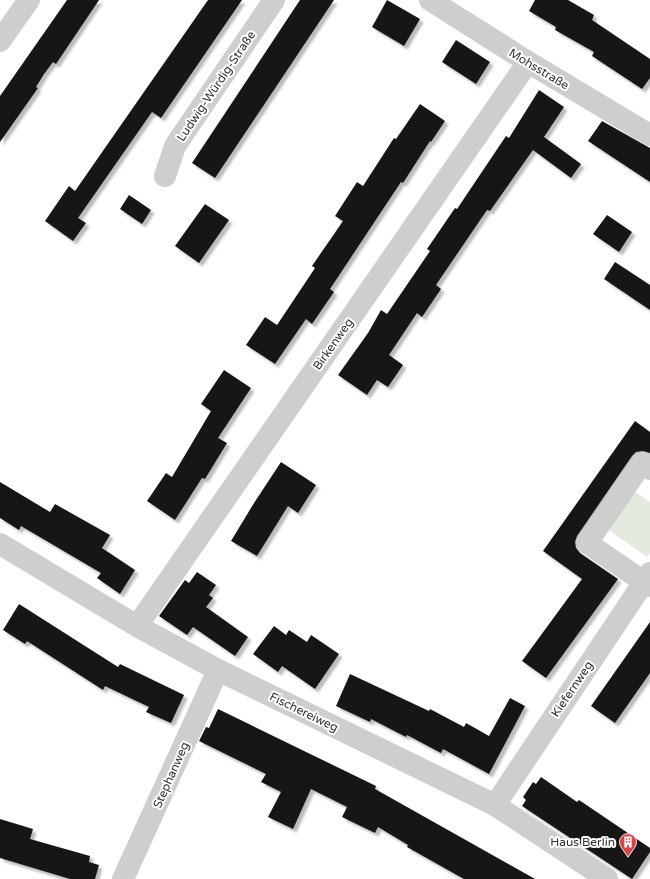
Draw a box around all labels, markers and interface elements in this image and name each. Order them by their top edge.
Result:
street label: Ludwig-Würdig-Straße [174,28,258,144]
street label: Mohsstraße [506,46,572,92]
street label: Birkenweg [310,315,356,373]
street label: Kiefernweg [548,658,596,720]
street label: Fischereiweg [268,689,340,735]
street label: Stephanweg [150,740,192,810]
building icon: Haus Berlin [618,832,638,857]
place label: Haus Berlin [550,835,615,849]

